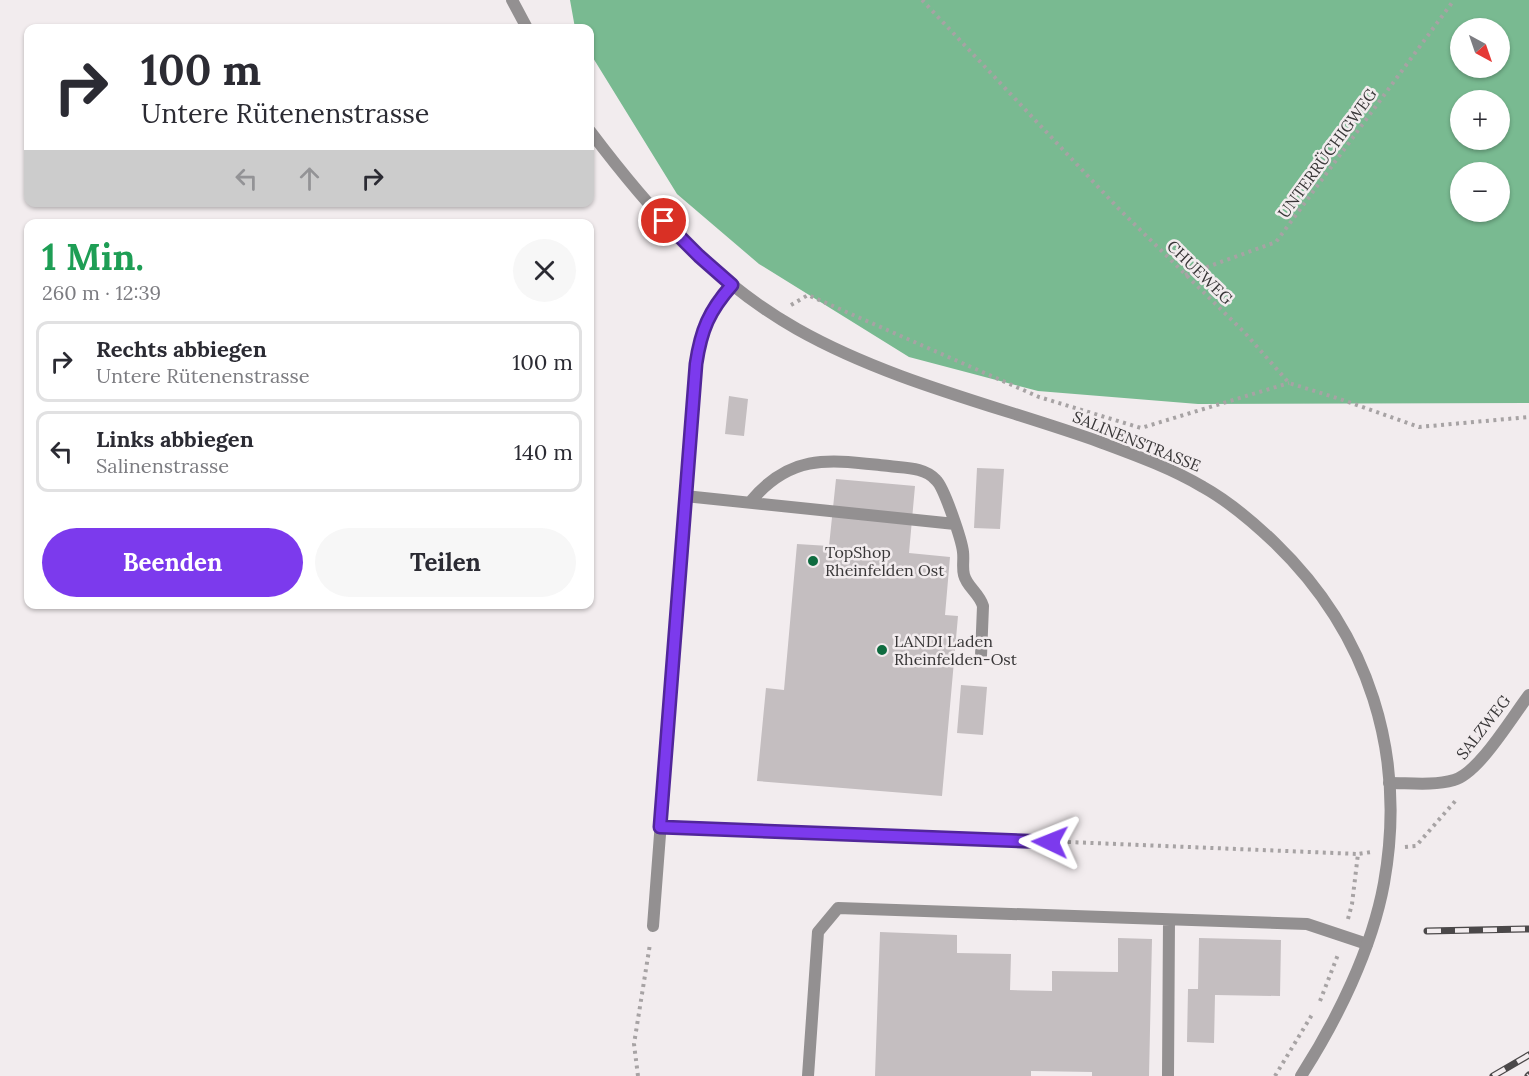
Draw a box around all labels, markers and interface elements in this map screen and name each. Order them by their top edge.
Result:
north arrow [1450,18,1510,78]
map controls [1450,18,1510,222]
text: 100 m [141,43,261,97]
icon: right [42,48,120,126]
street label: UNTERRÜCHIGWEG [1273,84,1381,222]
button: + [1450,90,1510,150]
text: Untere Rütenenstrasse [141,96,429,130]
icon: left [230,162,263,195]
icon: ahead [293,162,326,195]
icon: right [356,162,389,195]
button: − [1450,162,1510,222]
pin [638,195,689,246]
icon: arrive [647,204,680,237]
text: 1 Min. [42,234,144,280]
street label: CHUEWEG [1163,236,1237,308]
button: close [513,239,576,302]
text: 260 m · 12:39 [42,280,161,305]
text: Rechts abbiegen [96,335,267,363]
icon: right [45,345,78,378]
text: 100 m [512,348,573,376]
text: Untere Rütenenstrasse [96,363,310,388]
street label: SALINENSTRASSE [1070,406,1204,476]
text: Links abbiegen [96,425,254,453]
icon: left [45,435,78,468]
text: 140 m [514,438,573,466]
text: Salinenstrasse [96,453,229,478]
button: Beenden [42,528,303,597]
button: Teilen [315,528,576,597]
place label: TopShop Rheinfelden Ost [825,542,945,580]
marker: TopShop Rheinfelden Ost [806,554,820,568]
place label: LANDI Laden Rheinfelden-Ost [894,631,1018,669]
marker: LANDI Laden Rheinfelden-Ost [875,643,889,657]
street label: SALZWEG [1452,691,1514,763]
position arrow [1018,810,1082,874]

